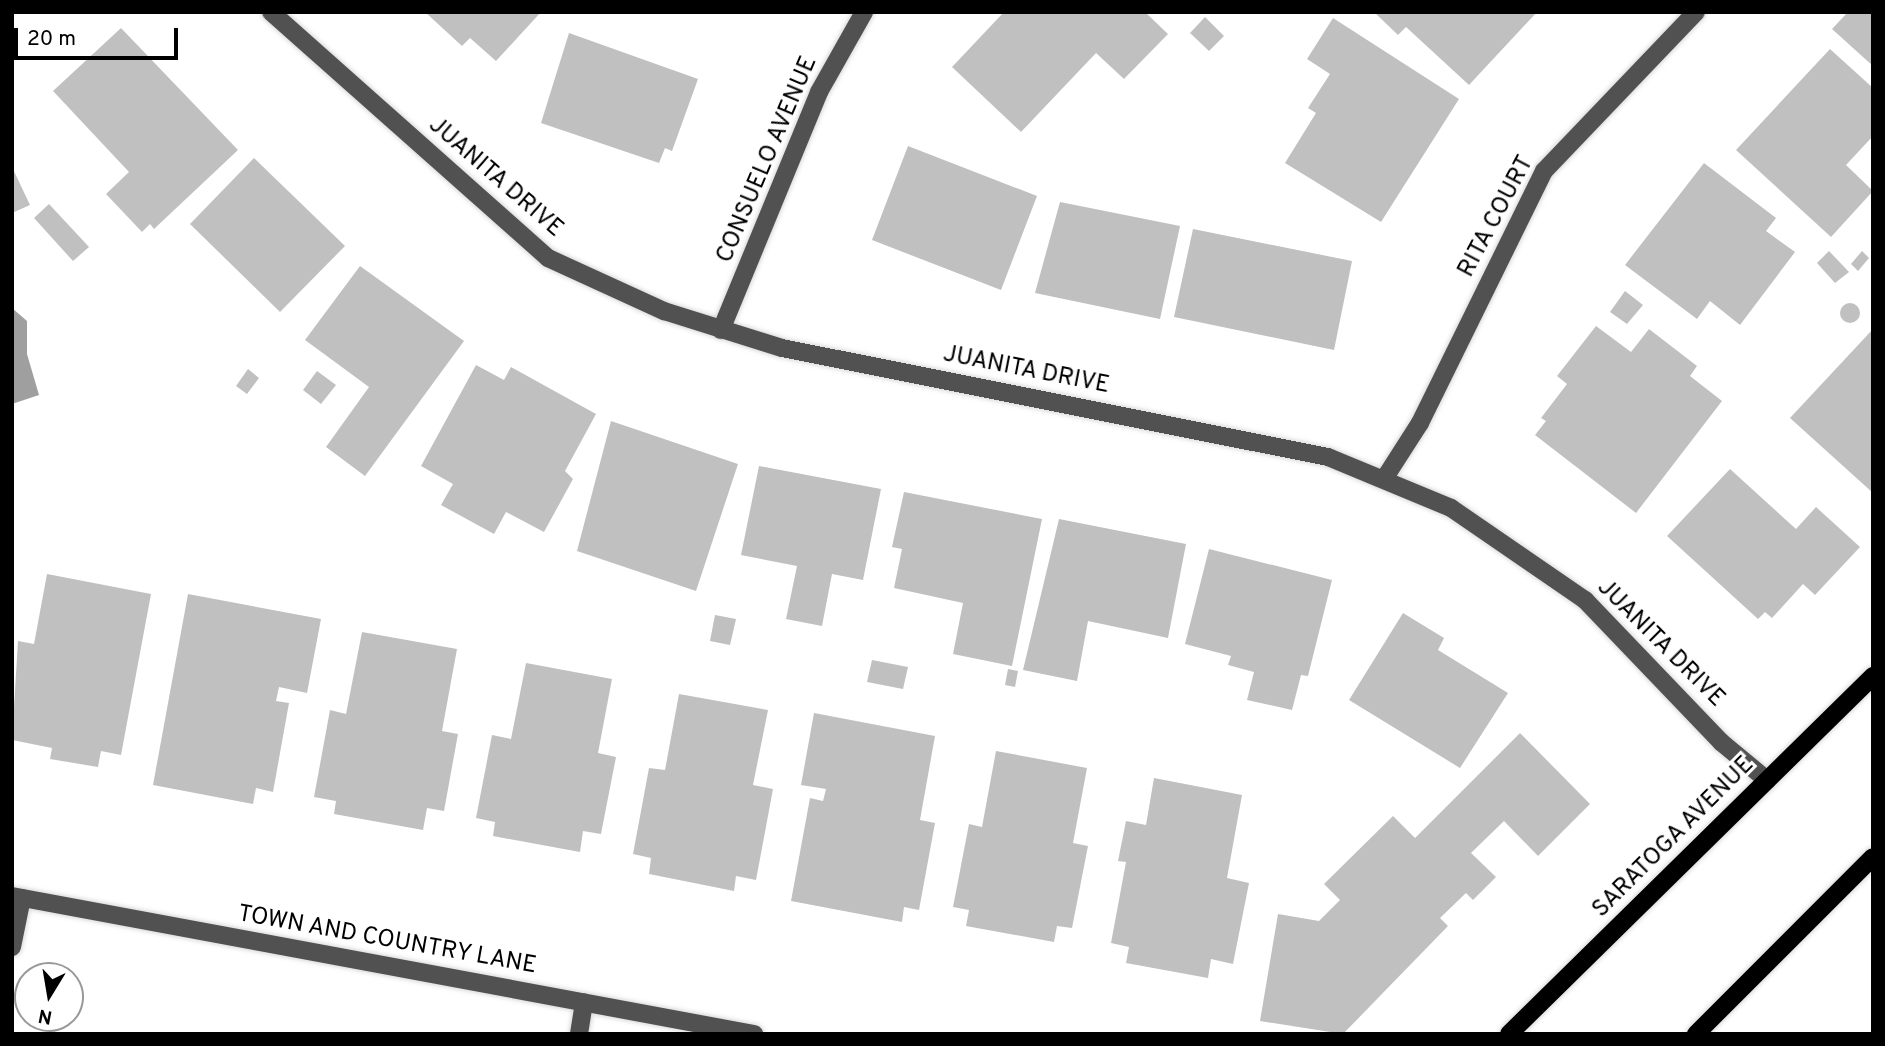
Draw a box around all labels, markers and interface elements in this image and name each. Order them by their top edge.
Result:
scale bar [18,14,182,58]
text: 20 m [27,26,76,53]
street label: CONSUELO AVENUE [711,52,825,268]
street label: JUANITA DRIVE [422,111,568,245]
street label: RITA COURT [1453,151,1541,283]
street label: JUANITA DRIVE [940,341,1112,401]
street label: JUANITA DRIVE [1590,574,1730,714]
street label: SARATOGA AVENUE [1587,751,1761,925]
street label: TOWN AND COUNTRY LANE [235,900,539,982]
north arrow [14,962,84,1032]
text: N [36,1003,54,1029]

